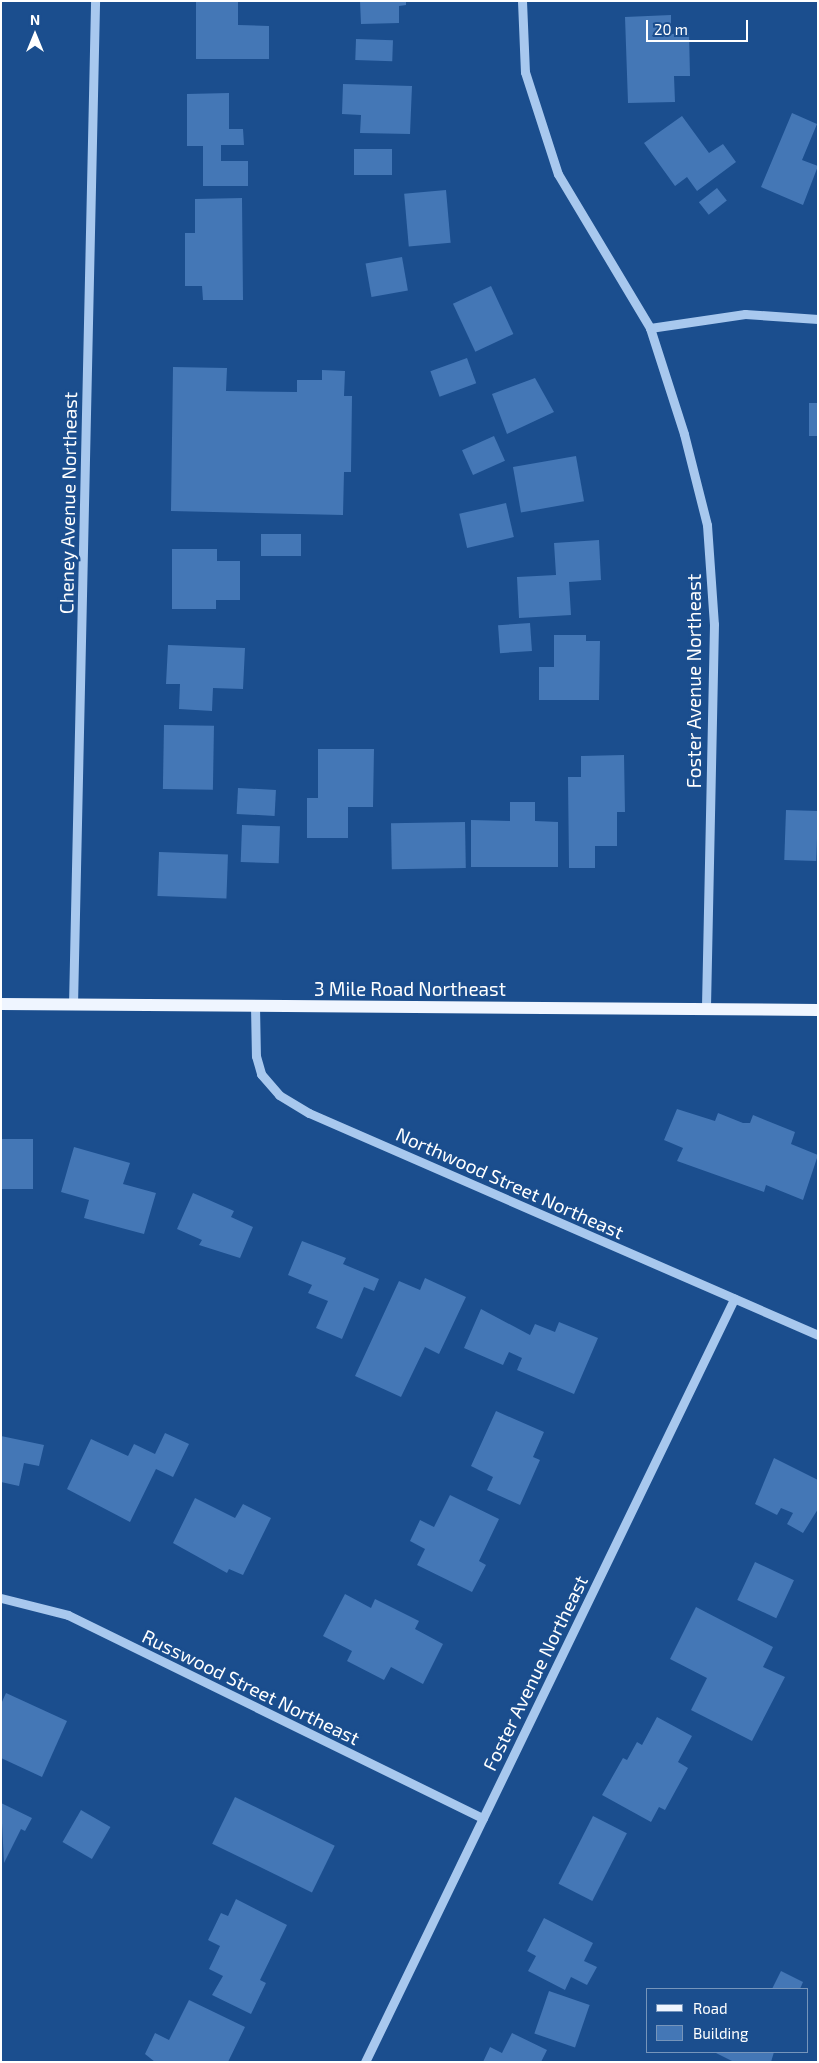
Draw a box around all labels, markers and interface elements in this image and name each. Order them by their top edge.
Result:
north arrow [10,10,60,60]
scale bar [649,10,752,42]
text: N [30,11,40,28]
text: 20 m [654,20,688,38]
street label: Cheney Avenue Northeast [55,391,81,615]
street label: Foster Avenue Northeast [683,573,705,789]
street label: 3 Mile Road Northeast [314,978,506,1000]
street label: Northwood Street Northeast [393,1122,627,1244]
street label: Foster Avenue Northeast [478,1571,592,1775]
street label: Russwood Street Northeast [139,1624,363,1750]
legend [646,1988,809,2053]
text: Road [693,1999,728,2017]
text: Building [693,2024,748,2042]

